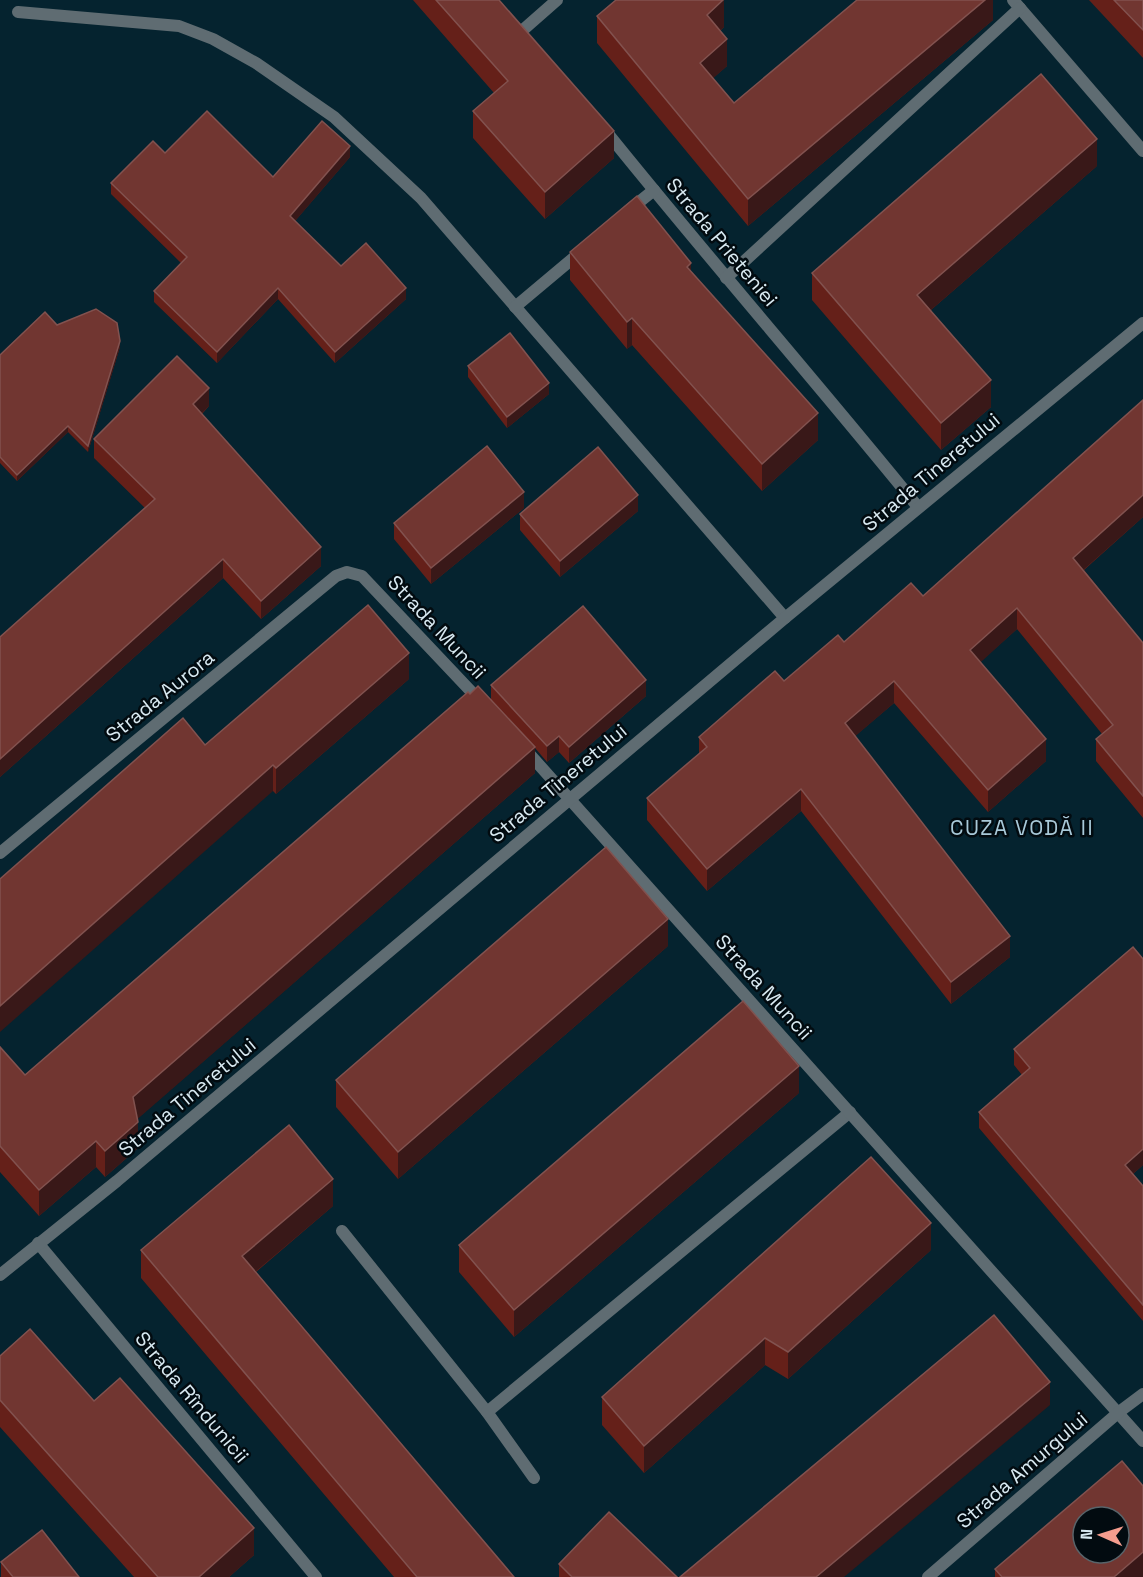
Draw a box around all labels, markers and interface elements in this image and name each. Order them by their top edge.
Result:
street label: Strada Prieteniei [661,172,783,312]
street label: Strada Tineretului [857,407,1005,537]
street label: Strada Muncii [382,570,492,684]
street label: Strada Aurora [100,644,220,748]
street label: Strada Tineretului [484,718,632,848]
district label: CUZA VODĂ II [950,814,1094,841]
street label: Strada Muncii [710,929,818,1045]
street label: Strada Tineretului [113,1032,261,1162]
street label: Strada Rîndunicii [129,1326,255,1468]
street label: Strada Amurgului [951,1406,1093,1534]
north arrow [1071,1505,1131,1565]
text: N [1076,1528,1097,1540]

